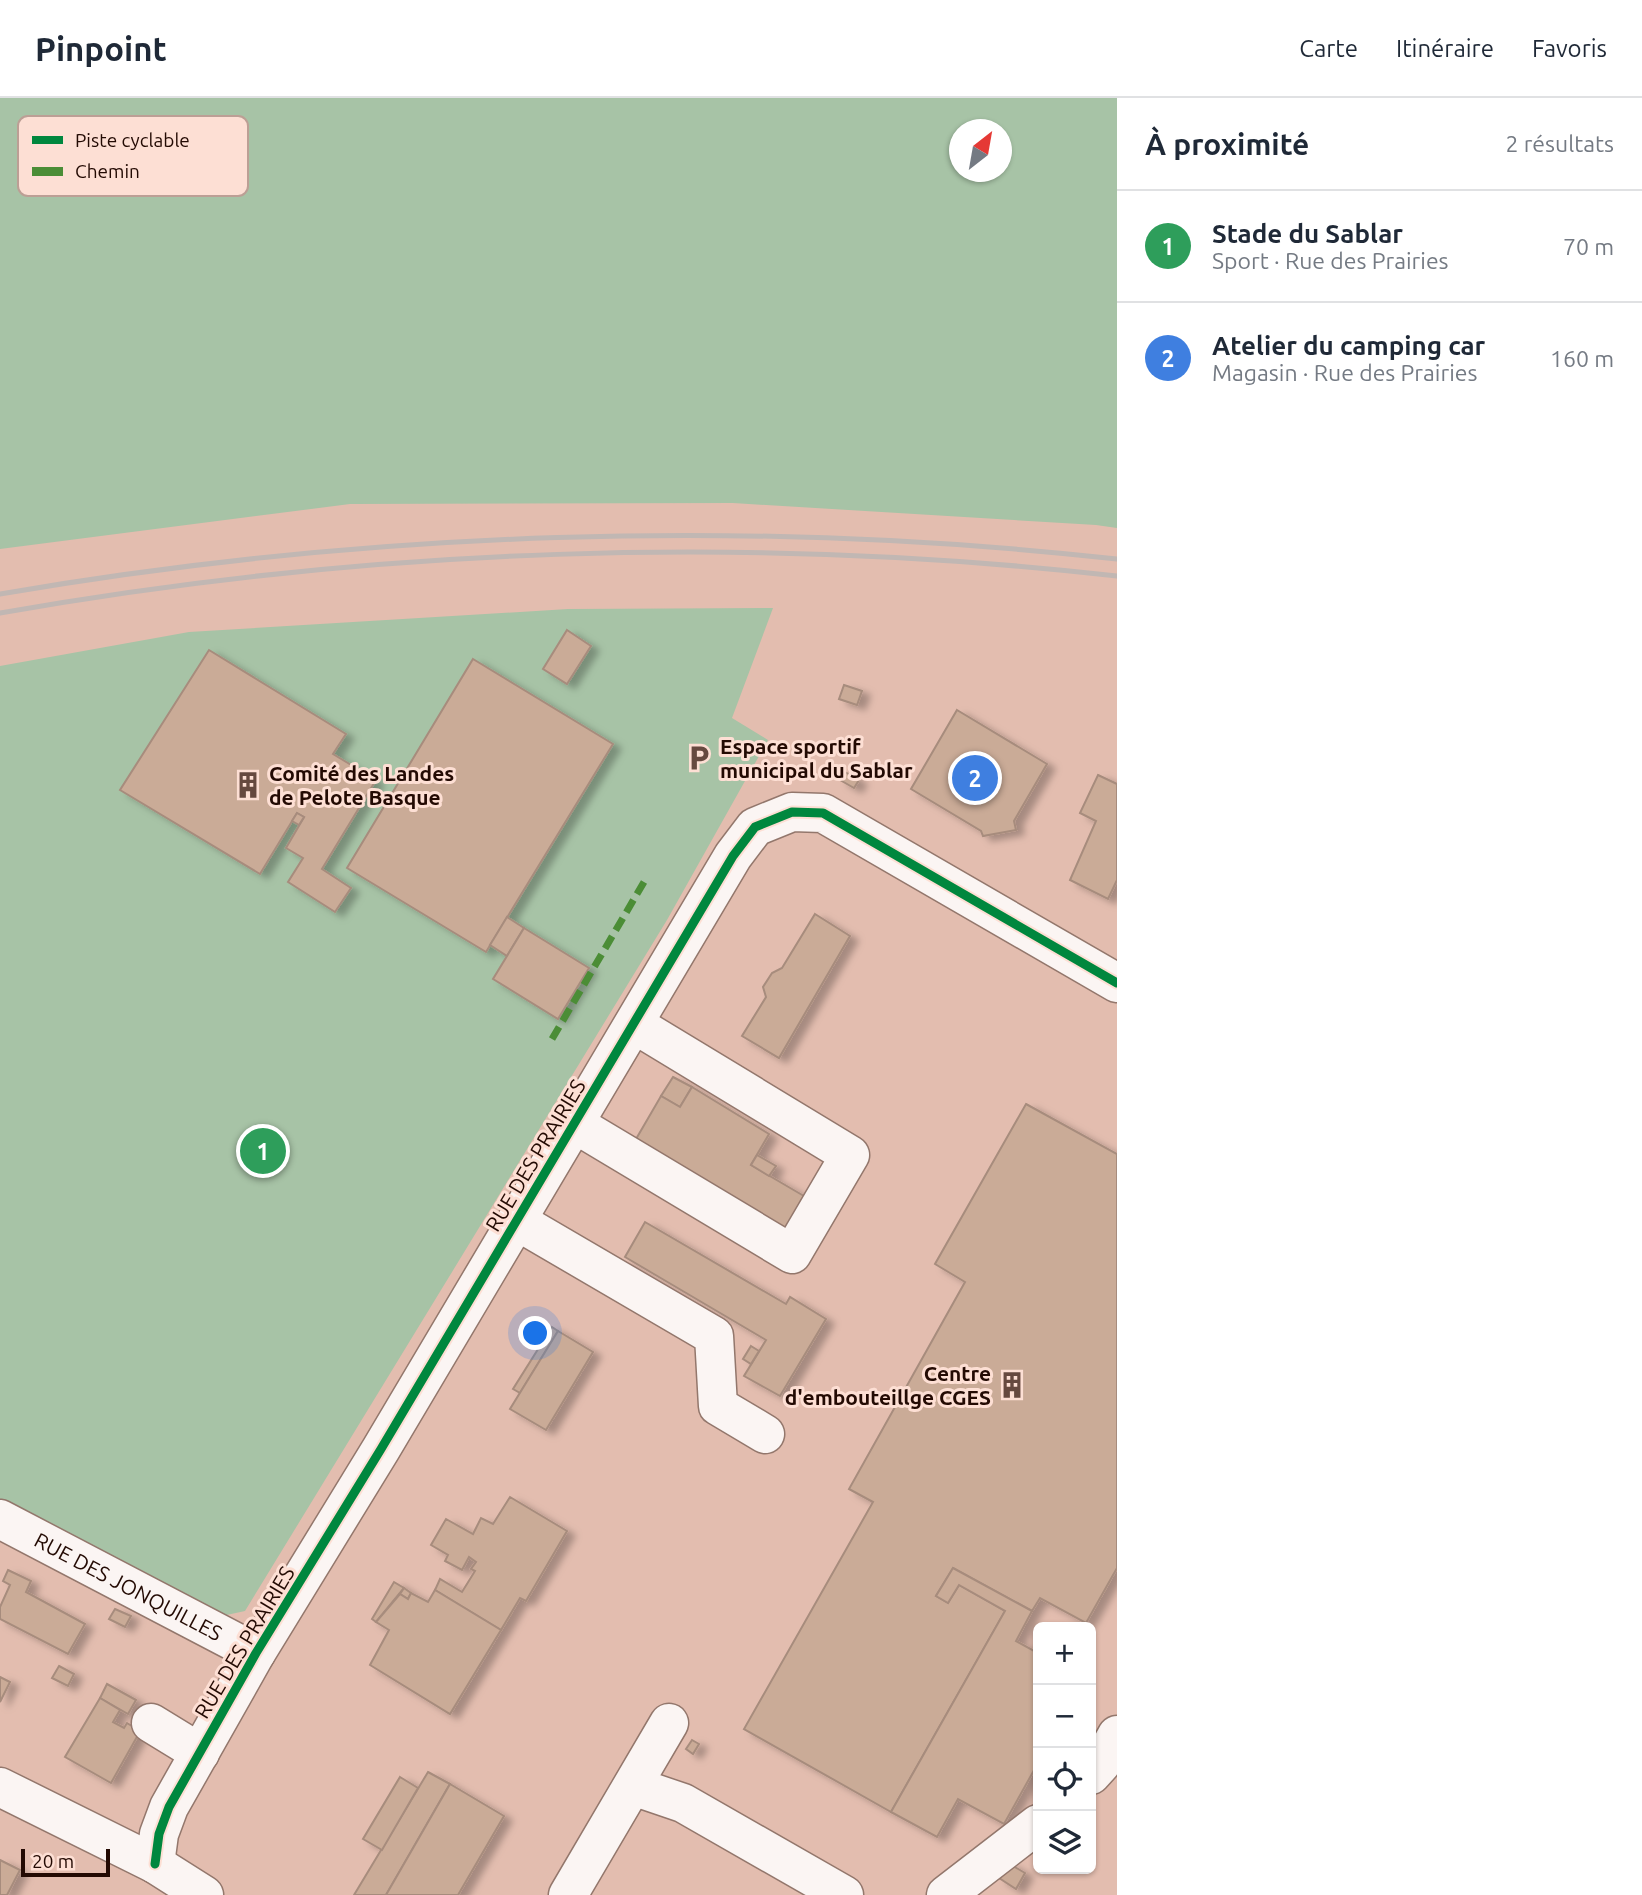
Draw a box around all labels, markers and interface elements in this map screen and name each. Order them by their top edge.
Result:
text: Pinpoint [35,30,167,67]
text: Carte [1299,35,1358,62]
text: Itinéraire [1396,35,1494,62]
text: Favoris [1532,35,1607,62]
legend [18,116,248,196]
north arrow [949,119,1012,182]
text: À proximité [1145,127,1309,161]
text: Piste cyclable [75,129,190,151]
text: 2 résultats [1505,131,1614,156]
text: Chemin [75,160,140,182]
text: Stade du Sablar [1212,219,1403,248]
text: 1 [1162,234,1174,259]
text: 70 m [1563,234,1614,259]
text: Sport · Rue des Prairies [1212,248,1449,273]
text: Atelier du camping car [1212,331,1485,360]
text: 2 [1162,346,1174,371]
text: 160 m [1550,346,1614,371]
text: Magasin · Rue des Prairies [1212,360,1477,385]
place label: Espace sportif municipal du Sablar [720,734,913,782]
parking icon: Espace sportif municipal du Sablar [684,743,714,773]
pin: 2 [952,752,998,804]
place label: Comité des Landes de Pelote Basque [269,761,454,809]
building icon: Comité des Landes de Pelote Basque [233,770,263,800]
street label: RUE DES PRAIRIES [480,1075,590,1235]
pin: 1 [240,1125,286,1177]
your location [518,1316,552,1350]
place label: Centre d'embouteillge CGES [785,1361,991,1409]
building icon: Centre d'embouteillge CGES [997,1370,1027,1400]
street label: RUE DES JONQUILLES [31,1527,226,1645]
street label: RUE DES PRAIRIES [189,1562,299,1722]
map controls [1033,1622,1096,1874]
button: + [1033,1622,1096,1685]
button: − [1033,1685,1096,1748]
button: locate [1033,1748,1096,1811]
button: layers [1033,1811,1096,1874]
scale bar [21,1846,110,1878]
text: 20 m [32,1850,74,1872]

